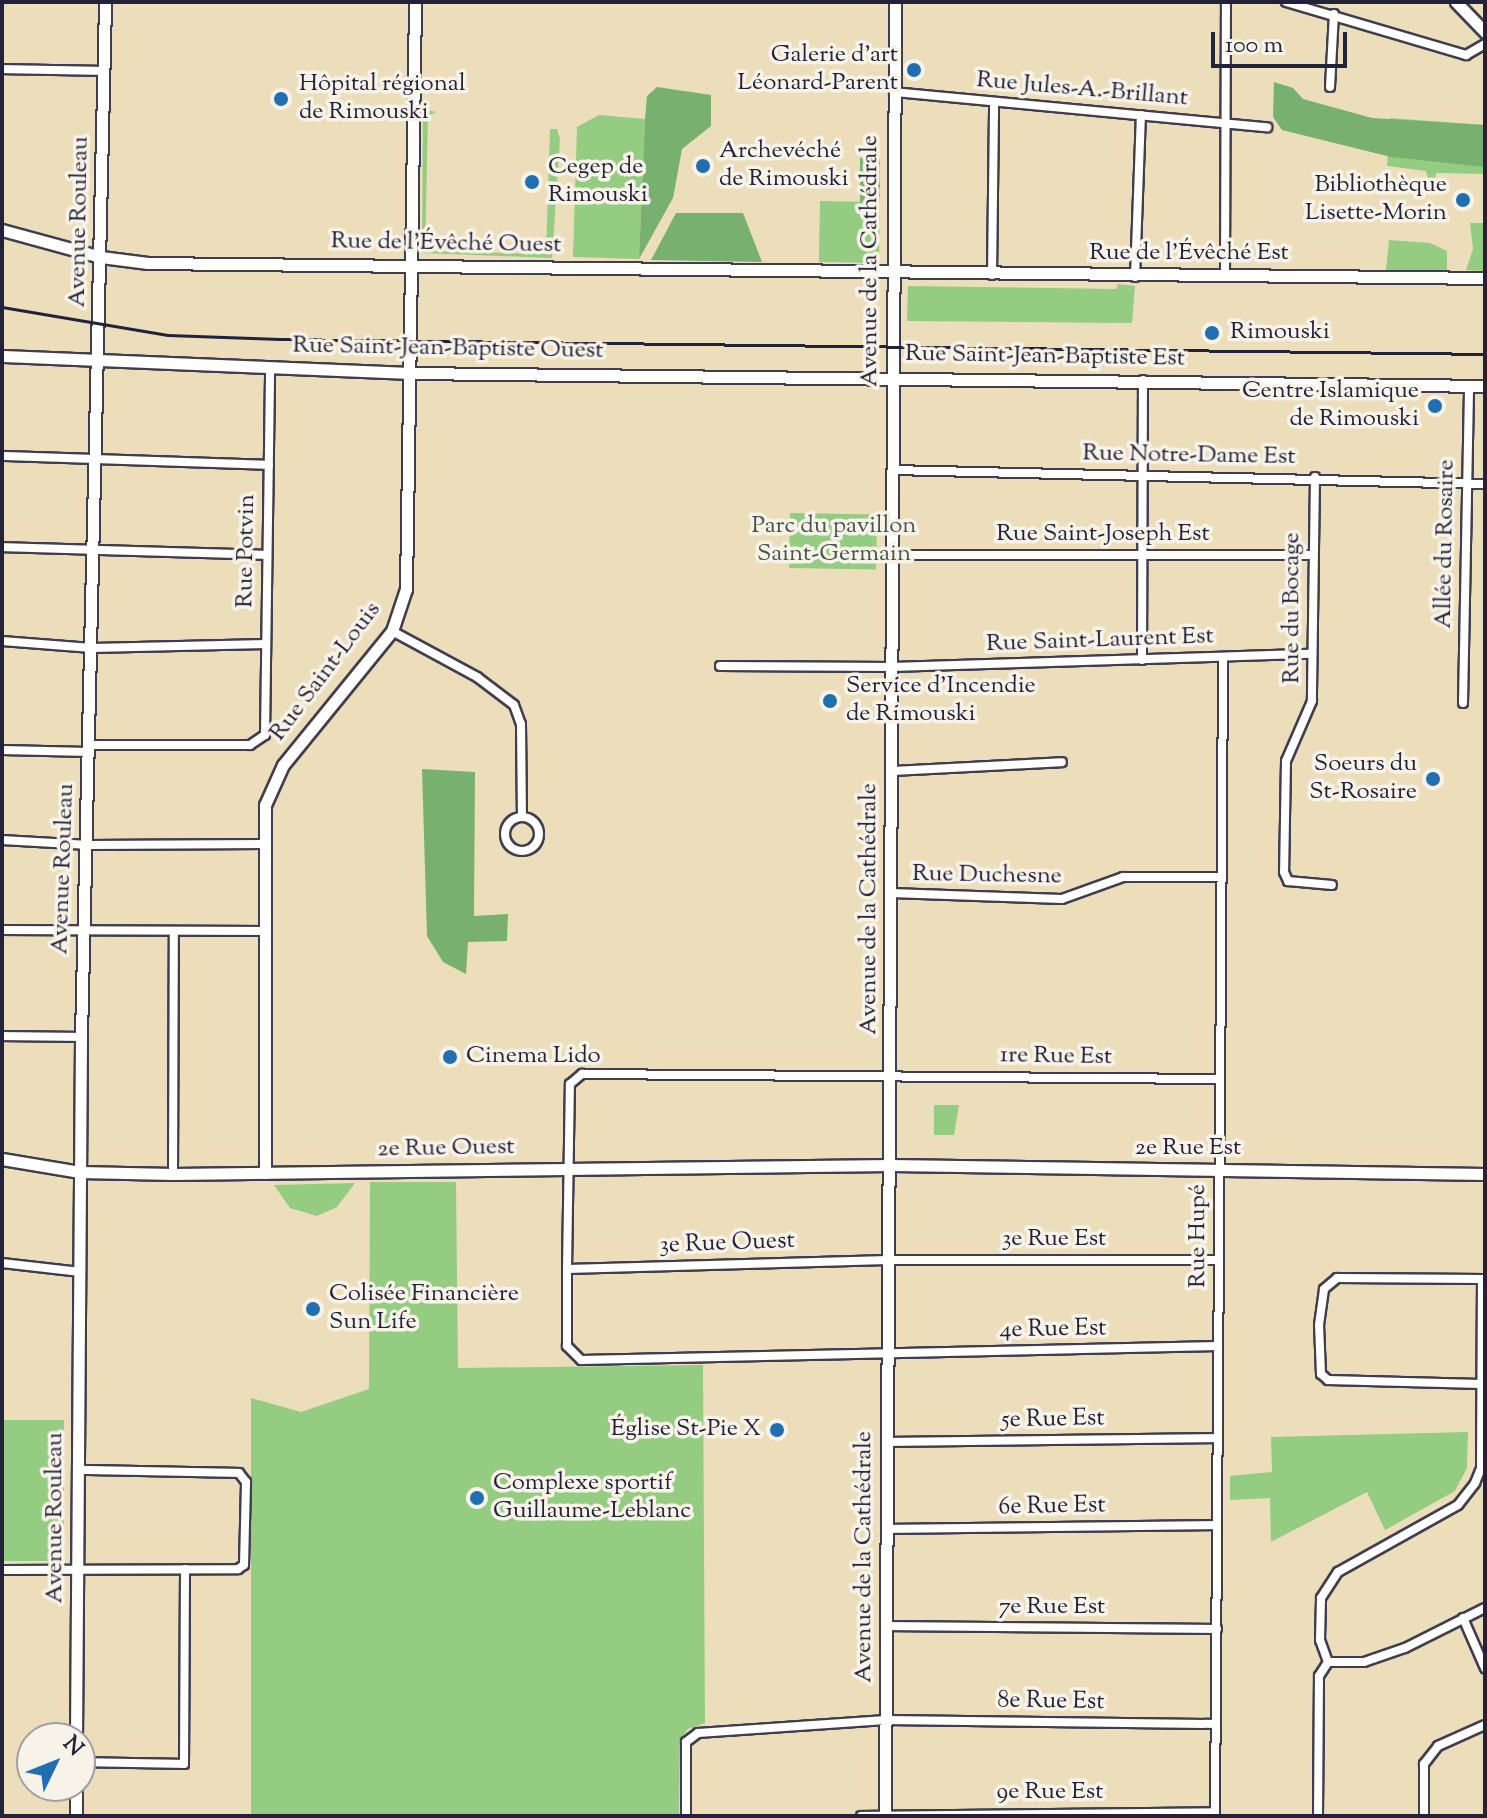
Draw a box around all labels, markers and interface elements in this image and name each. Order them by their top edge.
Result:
scale bar [1215,16,1351,66]
text: 100 m [1225,29,1283,63]
place label: Galerie d'art Léonard-Parent [738,42,898,98]
marker: Galerie d'art Léonard-Parent [905,61,923,79]
street label: Rue Jules-A.-Brillant [975,66,1189,114]
place label: Hôpital régional de Rimouski [299,71,466,127]
marker: Hôpital régional de Rimouski [270,88,292,110]
street label: Avenue de la Cathédrale [857,135,885,387]
street label: Avenue Rouleau [64,136,96,308]
place label: Archevéché de Rimouski [719,138,849,194]
place label: Cegep de Rimouski [548,154,648,210]
marker: Archevéché de Rimouski [694,157,712,175]
place label: Bibliothèque Lisette-Morin [1305,172,1447,228]
marker: Cegep de Rimouski [523,173,541,191]
marker: Bibliothèque Lisette-Morin [1454,191,1472,209]
street label: Rue de l'Évêché Ouest [330,228,562,260]
street label: Rue de l'Évêché Est [1089,240,1289,268]
place label: Rimouski [1230,319,1330,347]
marker: Rimouski [1201,322,1223,344]
street label: Rue Saint-Jean-Baptiste Ouest [292,332,604,366]
street label: Rue Saint-Jean-Baptiste Est [905,340,1185,374]
place label: Centre Islamique de Rimouski [1242,378,1419,434]
marker: Centre Islamique de Rimouski [1426,397,1444,415]
street label: Rue Notre-Dame Est [1082,440,1296,472]
street label: Allée du Rosaire [1430,459,1462,629]
street label: Rue Potvin [232,494,262,608]
park label: Parc du pavillon Saint-Germain [751,513,917,569]
street label: Rue Saint-Joseph Est [996,521,1210,549]
street label: Rue du Bocage [1279,532,1307,684]
street label: Rue Saint-Louis [264,597,388,747]
street label: Rue Saint-Laurent Est [986,623,1214,659]
place label: Service d'Incendie de Rimouski [846,673,1036,729]
marker: Service d'Incendie de Rimouski [821,692,839,710]
place label: Soeurs du St-Rosaire [1309,751,1417,807]
marker: Soeurs du St-Rosaire [1424,770,1442,788]
street label: Avenue Rouleau [47,783,81,955]
street label: Avenue de la Cathédrale [856,783,884,1035]
street label: Rue Duchesne [912,860,1062,892]
street label: 1re Rue Est [1000,1042,1112,1072]
place label: Cinema Lido [466,1043,601,1071]
marker: Cinema Lido [441,1048,459,1066]
street label: 2e Rue Ouest [377,1133,515,1165]
street label: 2e Rue Est [1135,1135,1241,1163]
street label: Rue Hupé [1185,1184,1213,1288]
street label: 3e Rue Est [1002,1226,1106,1254]
street label: 3e Rue Ouest [659,1227,795,1261]
place label: Colisée Financière Sun Life [329,1281,519,1337]
marker: Colisée Financière Sun Life [304,1300,322,1318]
street label: 4e Rue Est [999,1315,1107,1345]
street label: 5e Rue Est [1001,1405,1105,1435]
place label: Église St-Pie X [611,1416,761,1444]
marker: Église St-Pie X [768,1421,786,1439]
street label: Avenue de la Cathédrale [851,1431,879,1683]
street label: Avenue Rouleau [42,1433,70,1603]
place label: Complexe sportif Guillaume-Leblanc [493,1470,691,1526]
marker: Complexe sportif Guillaume-Leblanc [468,1489,486,1507]
street label: 6e Rue Est [998,1492,1106,1522]
street label: 7e Rue Est [999,1594,1105,1622]
street label: 8e Rue Est [997,1687,1105,1717]
north arrow [16,1722,96,1802]
text: N [54,1730,90,1764]
street label: 9e Rue Est [997,1779,1103,1807]

